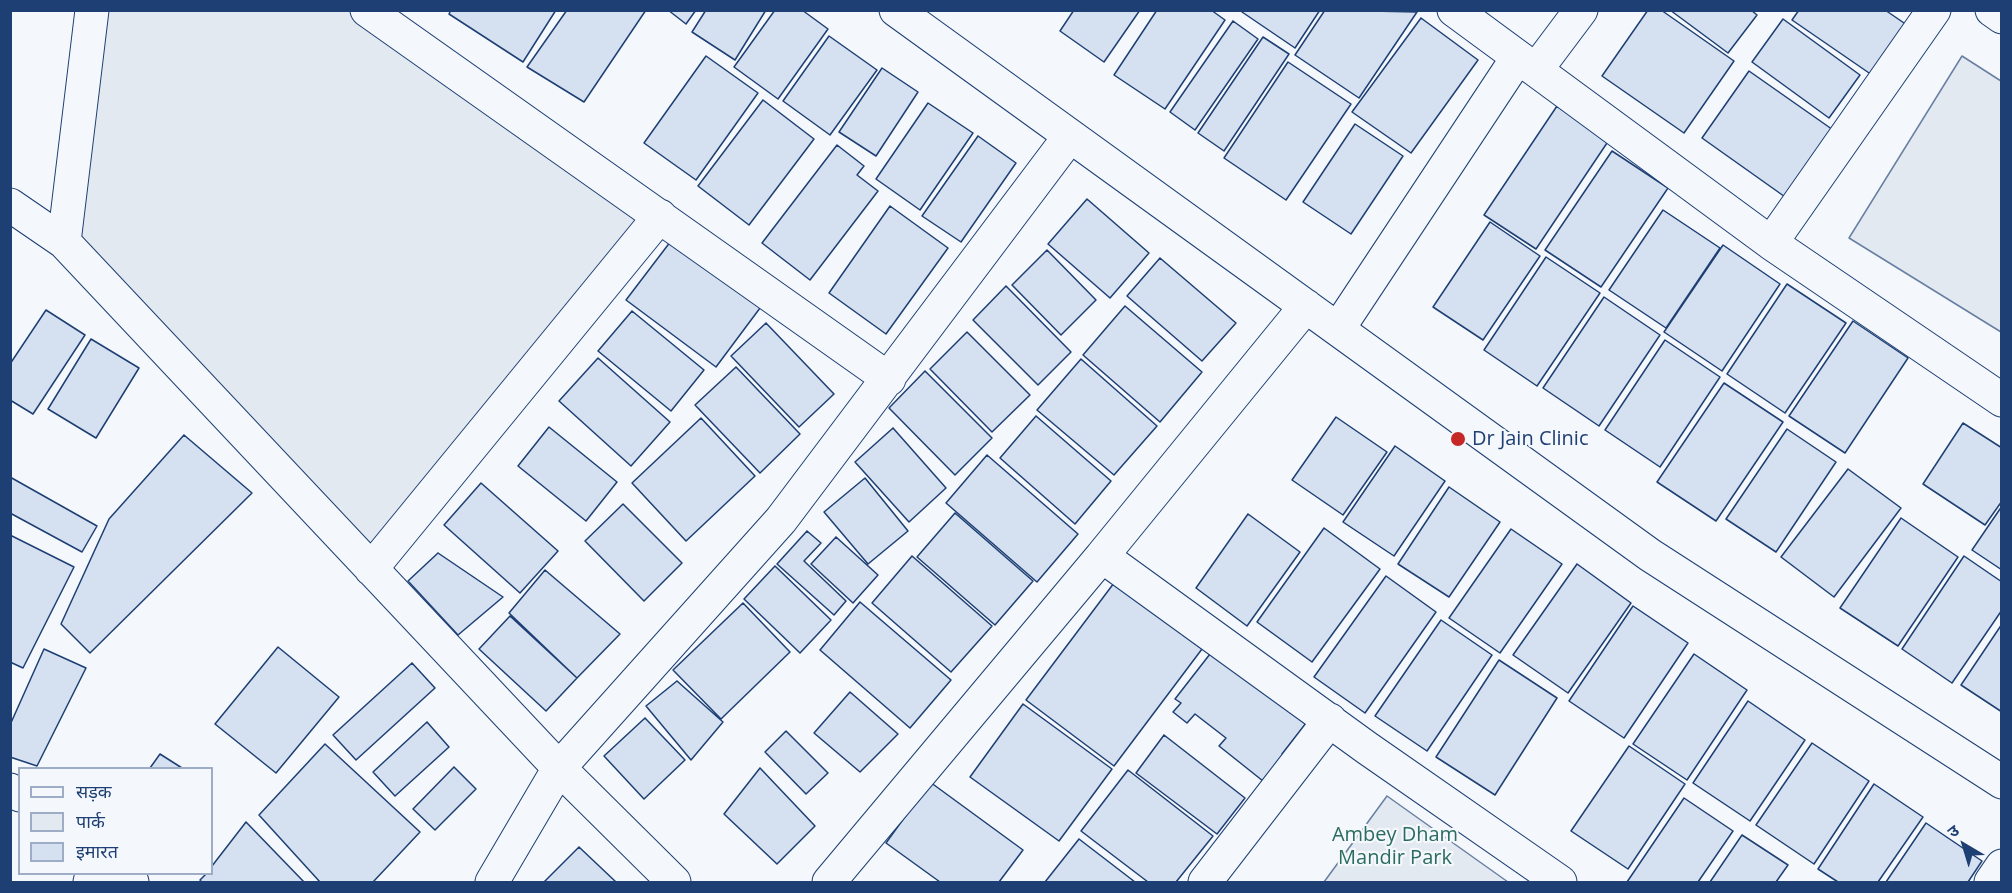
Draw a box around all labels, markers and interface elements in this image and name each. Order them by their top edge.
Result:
place label: Dr Jain Clinic [1472,427,1588,451]
marker: Dr Jain Clinic [1449,430,1467,448]
legend [18,767,213,875]
text: सड़क [76,779,112,803]
text: पार्क [76,809,105,833]
north arrow [1934,815,1994,875]
text: उ [1942,819,1963,842]
park label: Ambey Dham Mandir Park [1332,823,1458,870]
text: इमारत [76,839,118,863]

